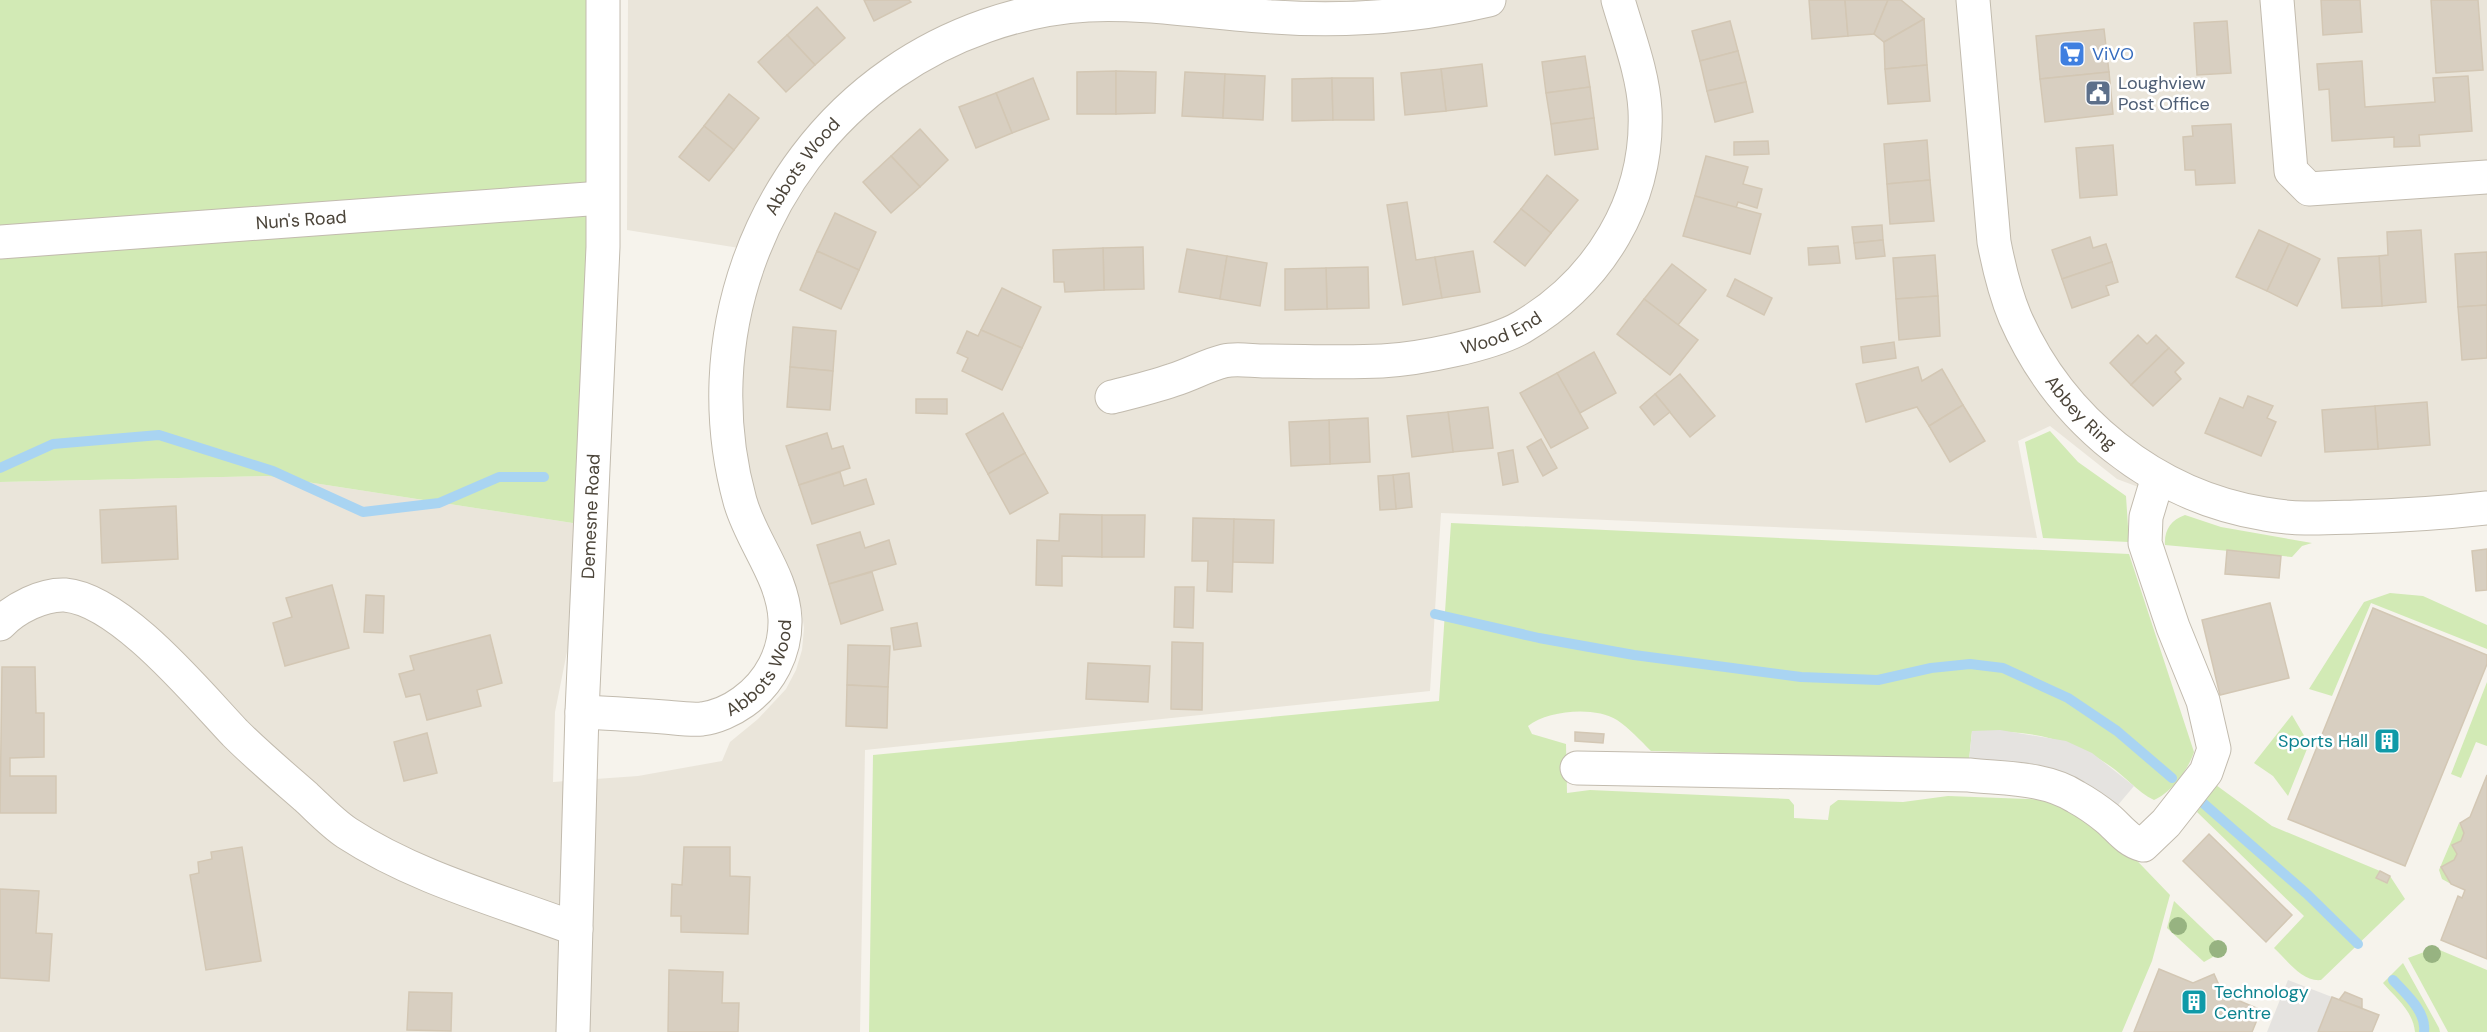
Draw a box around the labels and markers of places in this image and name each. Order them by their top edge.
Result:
supermarket icon: ViVO [2057,39,2087,69]
place label: ViVO [2092,42,2134,66]
place label: Loughview Post Office [2118,71,2210,116]
public building icon: Loughview Post Office [2083,78,2113,108]
building icon: Sports Hall [2372,726,2402,756]
place label: Sports Hall [2278,729,2368,753]
place label: Technology Centre [2214,980,2309,1025]
building icon: Technology Centre [2179,987,2209,1017]

